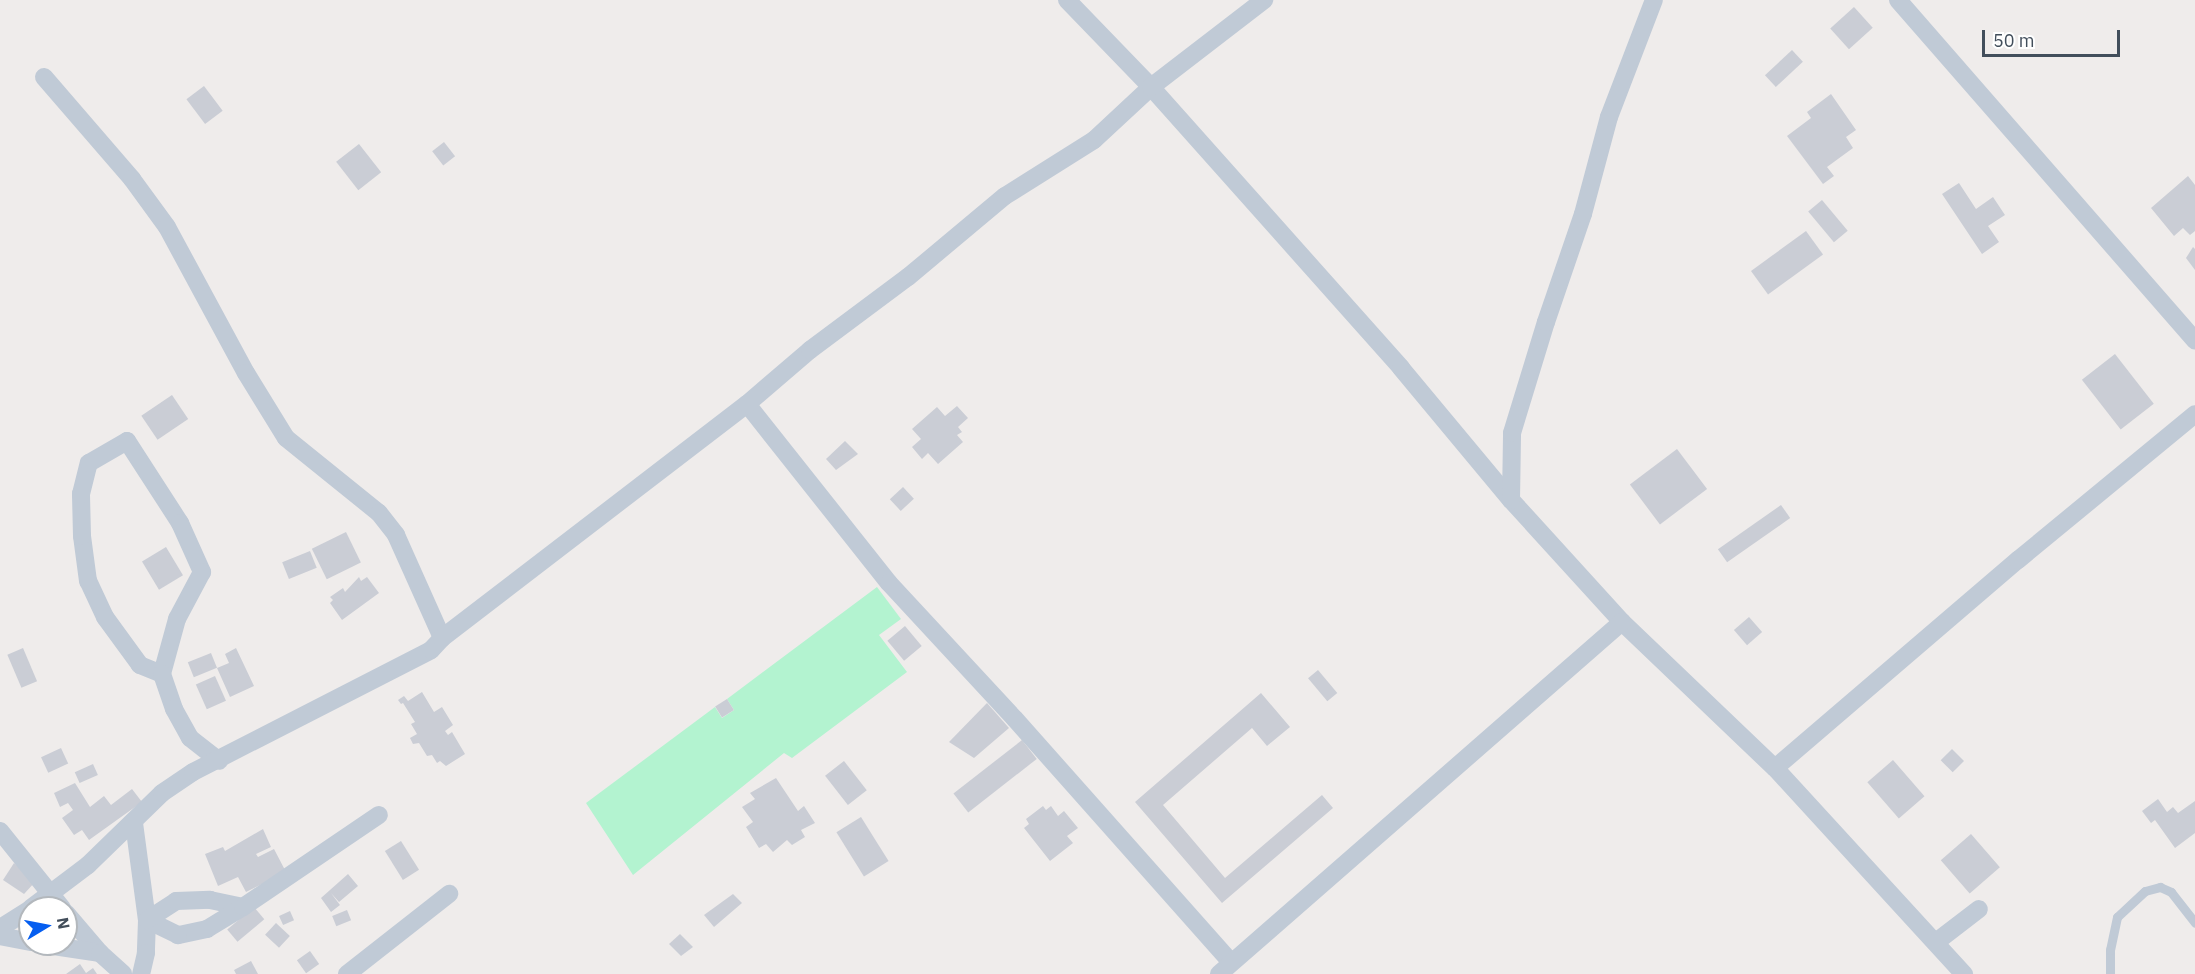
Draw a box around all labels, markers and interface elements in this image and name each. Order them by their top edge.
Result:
scale bar [1985,18,2123,56]
text: 50 m [1993,29,2035,52]
north arrow [18,896,78,956]
text: N [53,916,75,931]

